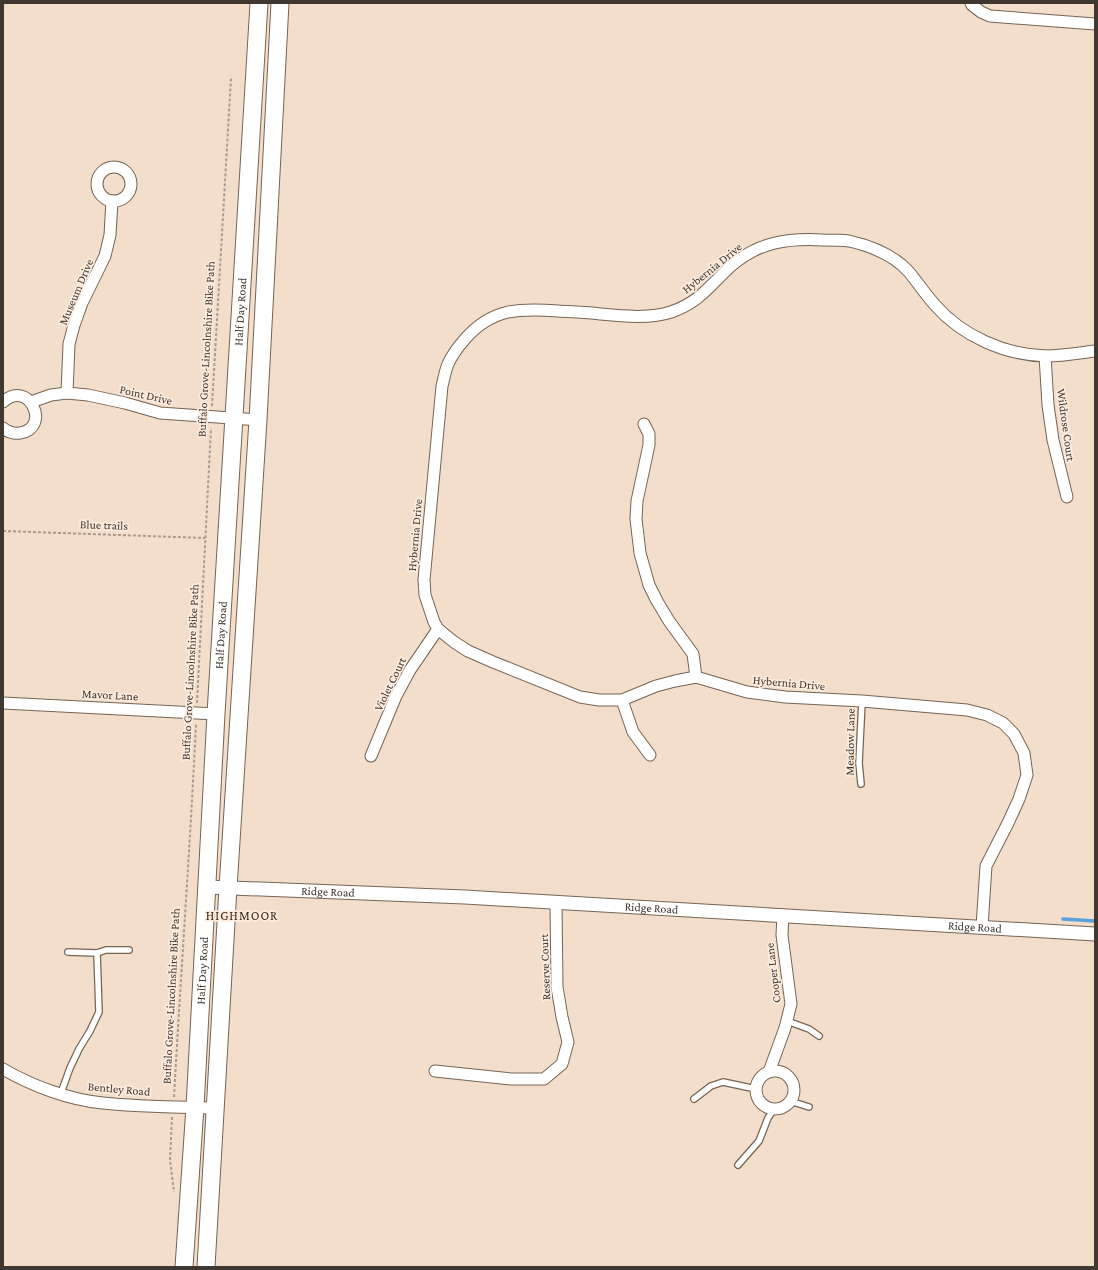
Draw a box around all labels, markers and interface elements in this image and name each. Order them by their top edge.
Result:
street label: Hybernia Drive [679,240,745,296]
street label: Museum Drive [56,257,96,327]
street label: Buffalo Grove-Lincolnshire Bike Path [194,260,218,437]
street label: Half Day Road [231,277,249,346]
street label: Point Drive [118,382,174,408]
street label: Wildrose Court [1054,388,1078,463]
street label: Hybernia Drive [405,498,425,572]
street label: Blue trails [80,517,129,533]
street label: Buffalo Grove-Lincolnshire Bike Path [178,583,202,760]
street label: Half Day Road [212,600,230,669]
street label: Violet Court [371,654,409,713]
street label: Hybernia Drive [752,673,826,693]
street label: Mavor Lane [81,687,139,703]
street label: Meadow Lane [842,708,858,776]
street label: Ridge Road [301,884,356,900]
street label: Ridge Road [624,899,679,917]
street label: Buffalo Grove-Lincolnshire Bike Path [159,907,183,1084]
district label: HIGHMOOR [206,908,278,923]
street label: Ridge Road [948,918,1003,936]
street label: Reserve Court [537,932,553,1001]
street label: Half Day Road [193,936,211,1005]
street label: Cooper Lane [762,942,784,1004]
street label: Bentley Road [87,1079,152,1099]

